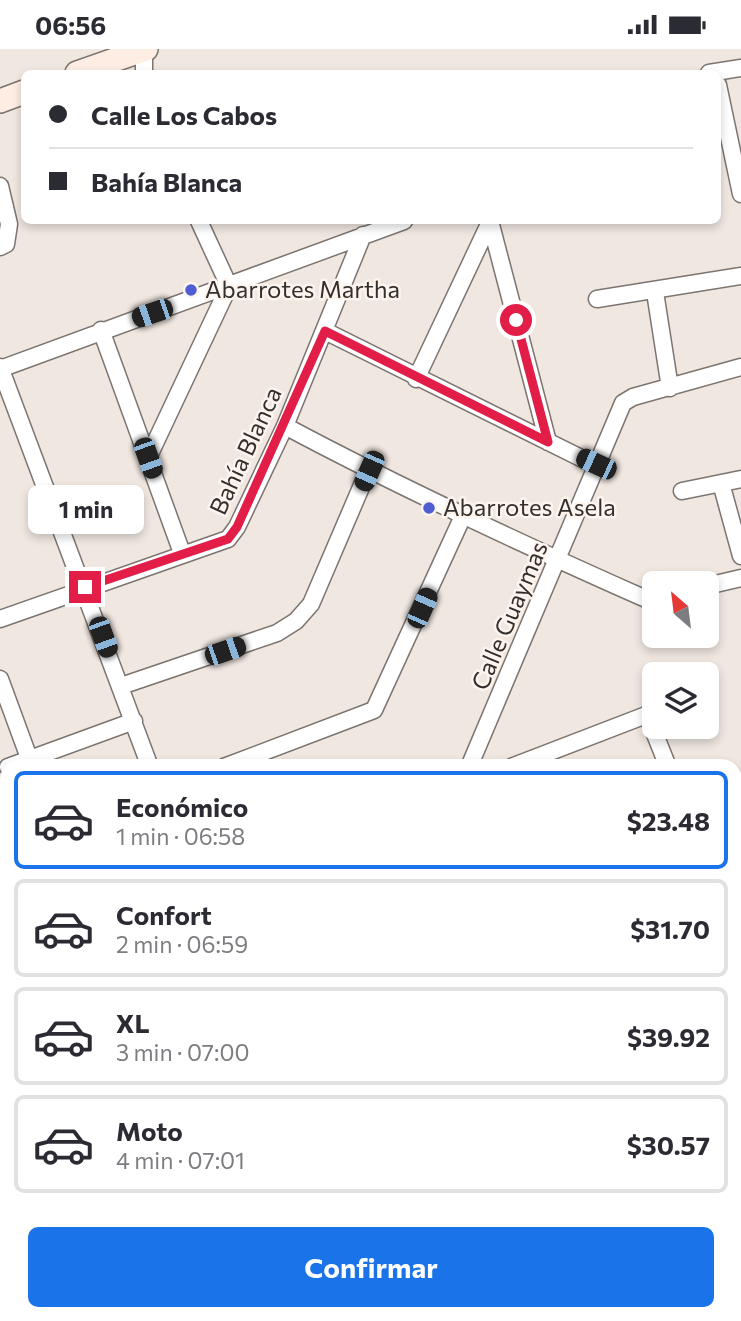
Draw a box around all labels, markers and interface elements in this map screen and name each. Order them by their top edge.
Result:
text: 06:56 [35,9,106,40]
text: Calle Los Cabos [91,99,277,130]
text: Bahía Blanca [91,166,242,197]
place label: Abarrotes Martha [205,274,400,303]
marker: Abarrotes Martha [183,282,199,298]
car [129,296,176,330]
route start [500,304,532,336]
street label: Bahía Blanca [202,382,287,519]
car [131,435,166,481]
car [573,446,620,482]
car [351,448,388,494]
callout: 1 min [27,485,143,535]
place label: Abarrotes Asela [443,492,616,521]
text: 1 min [59,495,113,523]
marker: Abarrotes Asela [421,500,437,516]
street label: Calle Guaymas [464,537,553,694]
route end [69,571,101,603]
north arrow [642,571,719,647]
map controls [642,571,719,739]
car [404,585,441,631]
car [86,614,121,660]
car [202,634,249,668]
button: layers [642,662,719,739]
icon: car [32,789,95,852]
text: Económico [116,791,248,822]
text: $23.48 [627,805,710,836]
text: 1 min · 06:58 [116,822,245,850]
icon: car [32,897,95,960]
text: Confort [116,899,212,930]
text: $31.70 [630,913,710,944]
text: 2 min · 06:59 [116,930,248,958]
icon: car [32,1005,95,1068]
text: XL [116,1007,150,1038]
text: $39.92 [627,1021,710,1052]
text: 3 min · 07:00 [116,1038,249,1066]
icon: car [32,1113,95,1176]
text: Moto [116,1115,183,1146]
text: $30.57 [627,1129,710,1160]
text: 4 min · 07:01 [116,1146,245,1174]
button: Confirmar [28,1227,714,1307]

